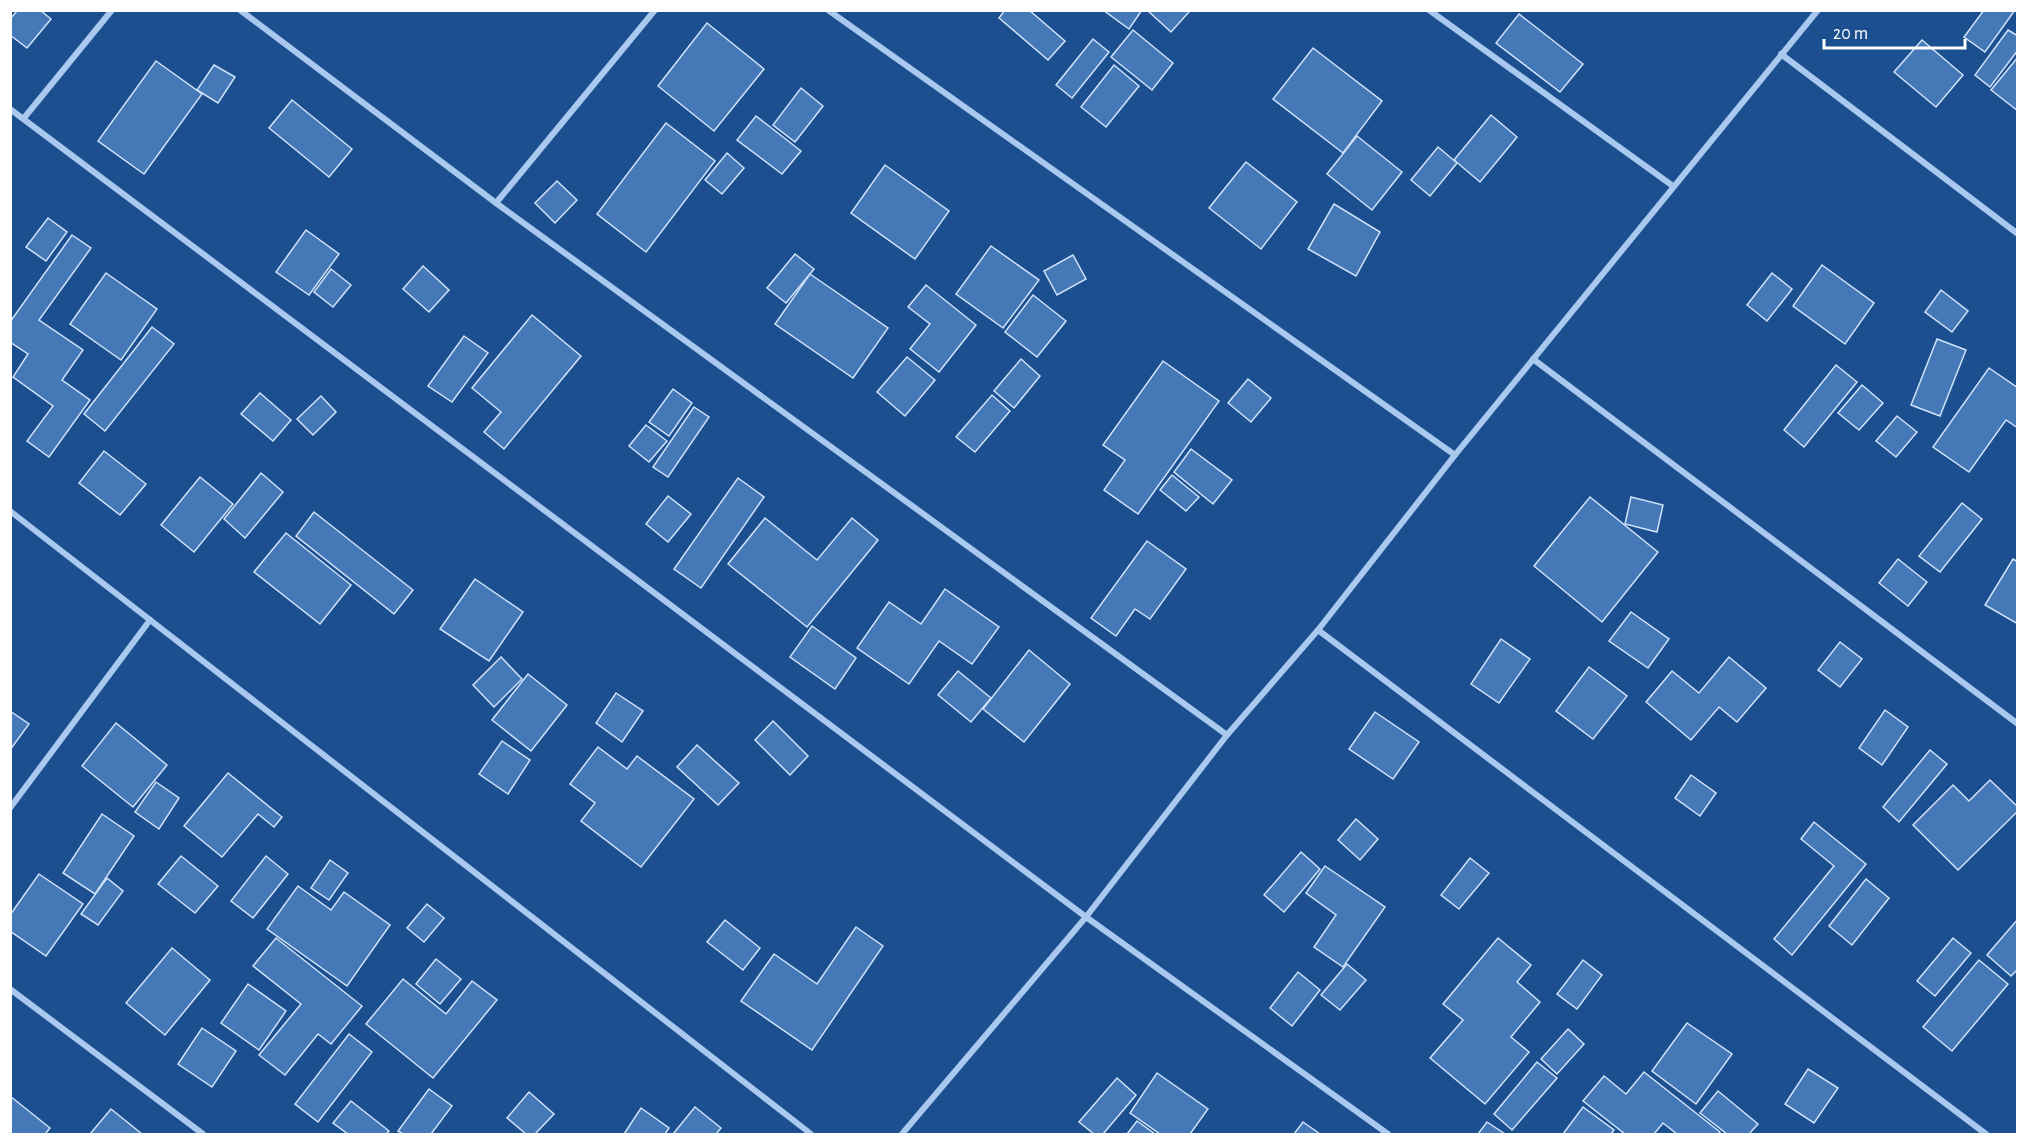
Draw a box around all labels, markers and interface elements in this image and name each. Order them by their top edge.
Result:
scale bar [1824,12,1965,50]
text: 20 m [1833,25,1868,43]

